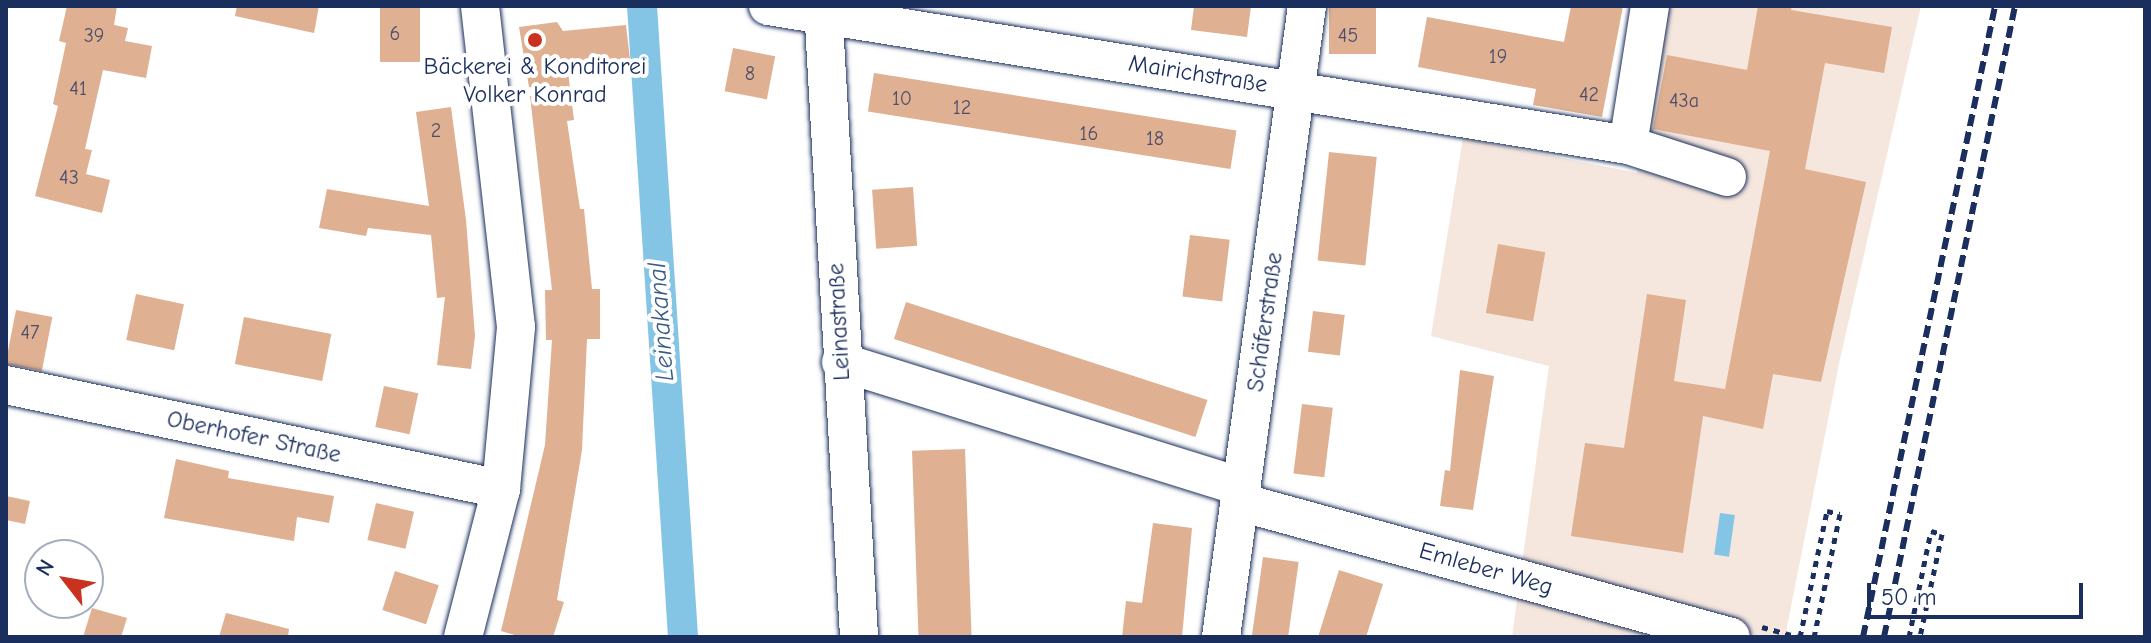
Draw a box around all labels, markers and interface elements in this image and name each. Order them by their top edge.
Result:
house number: 6 [390,21,400,45]
house number: 39 [84,23,104,47]
house number: 45 [1338,23,1358,47]
marker: Bäckerei & Konditorei Volker Konrad [526,31,544,49]
house number: 19 [1489,44,1507,68]
street label: Mairichstraße [1126,49,1270,99]
place label: Bäckerei & Konditorei Volker Konrad [424,53,646,109]
house number: 8 [745,61,755,85]
house number: 41 [69,76,87,100]
house number: 42 [1579,82,1599,106]
house number: 10 [892,86,912,110]
house number: 43a [1669,88,1699,112]
house number: 12 [953,95,971,119]
house number: 2 [431,118,441,142]
house number: 16 [1080,121,1098,145]
house number: 18 [1146,126,1164,150]
house number: 43 [59,165,79,189]
street label: Schäferstraße [1241,250,1289,394]
water label: Leinakanal [642,262,682,382]
street label: Leinastraße [822,262,856,382]
house number: 47 [20,320,40,344]
street label: Oberhofer Straße [164,404,344,470]
street label: Emleber Weg [1416,536,1556,602]
north arrow [24,539,104,619]
text: N [30,555,60,581]
scale bar [1871,567,2087,617]
text: 50 m [1881,583,1937,611]

